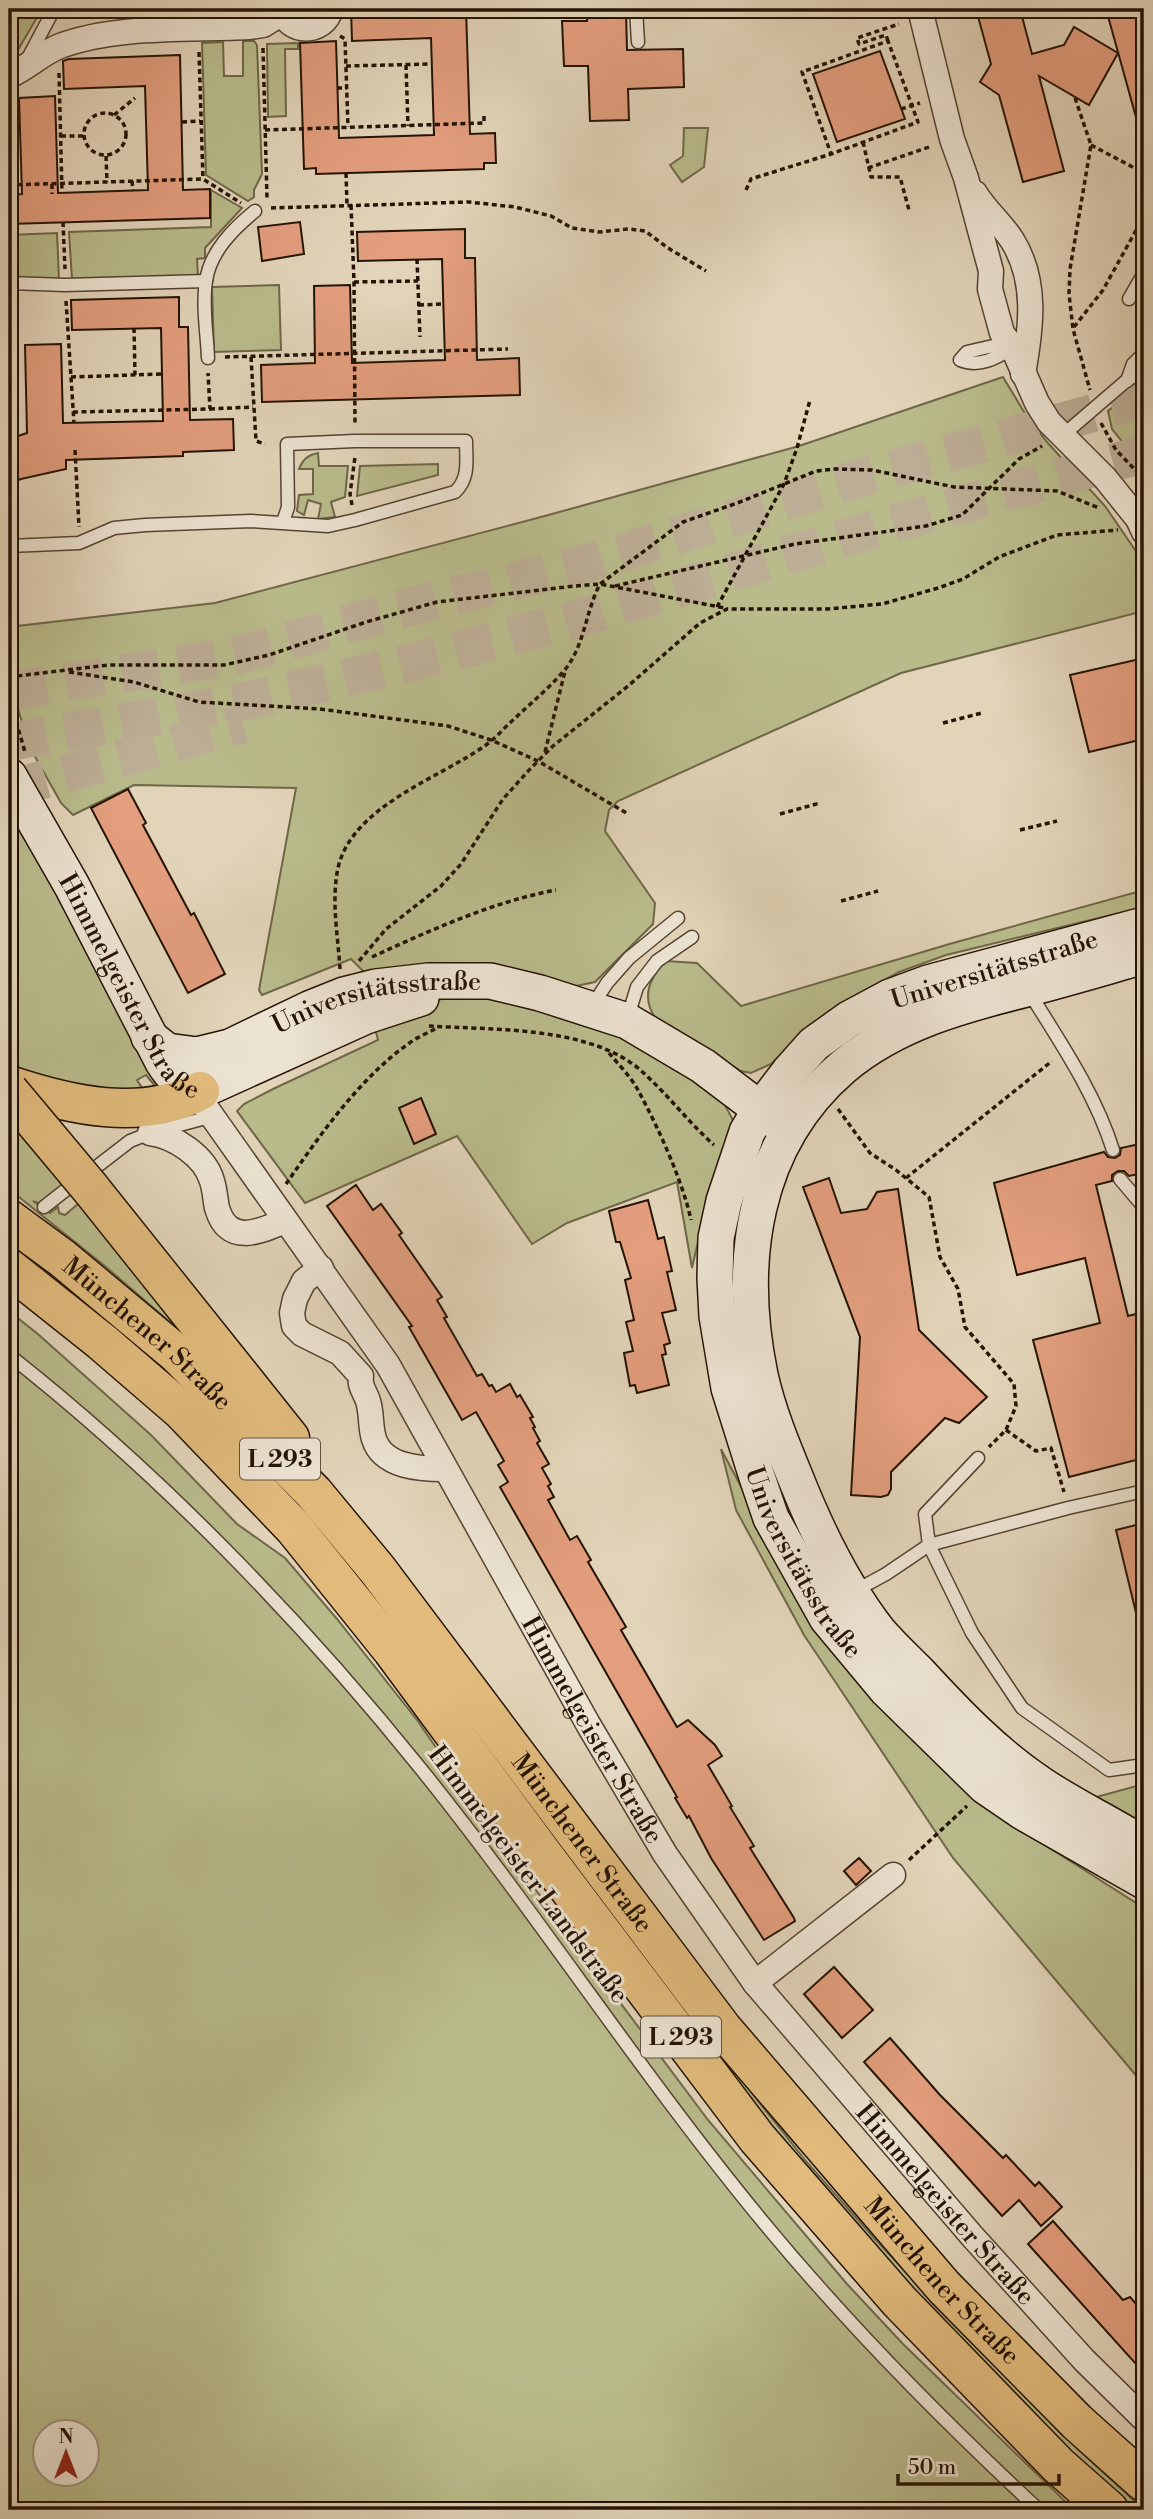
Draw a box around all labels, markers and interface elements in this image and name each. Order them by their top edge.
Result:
street label: Himmelgeister Straße [51,868,204,1106]
street label: Universitätsstraße [887,923,1102,1017]
street label: Universitätsstraße [267,966,481,1041]
street label: Münchener Straße [56,1250,239,1418]
road number: L 293 [240,1438,320,1479]
street label: Universitätsstraße [738,1462,869,1665]
street label: Himmelgeister Straße [514,1611,670,1850]
street label: Himmelgeister Landstraße [421,1739,636,2010]
street label: Münchener Straße [504,1747,660,1939]
road number: L 293 [641,2016,721,2058]
street label: Himmelgeister Straße [848,2097,1042,2312]
street label: Münchener Straße [857,2191,1027,2372]
north arrow [32,2418,102,2488]
text: N [58,2425,74,2449]
scale bar [898,2442,1058,2486]
text: 50 m [908,2455,956,2481]

